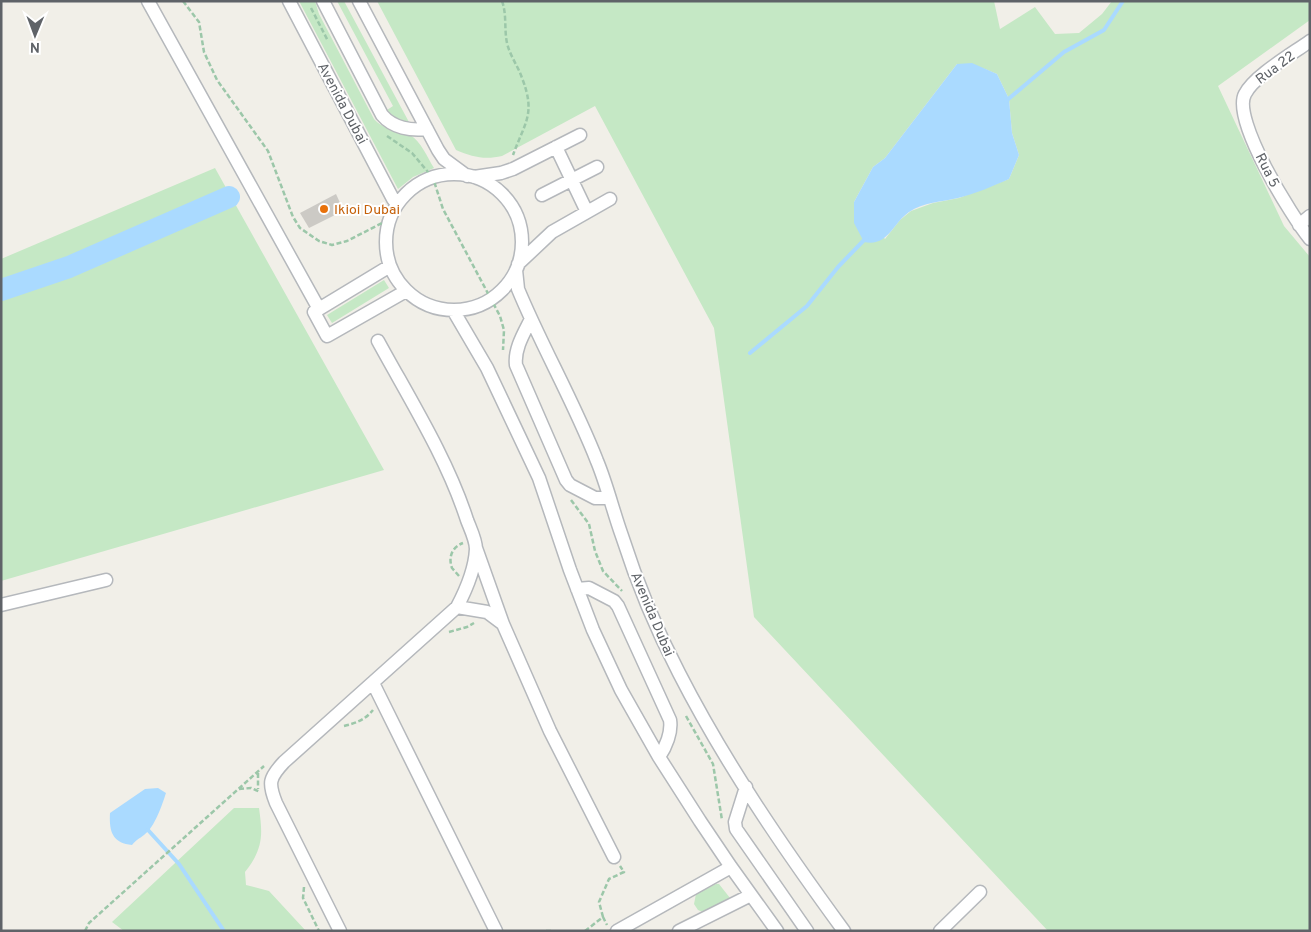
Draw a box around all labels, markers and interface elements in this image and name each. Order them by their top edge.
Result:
north arrow [10,10,60,60]
text: N [30,38,40,55]
street label: Rua 22 [1253,48,1299,88]
street label: Avenida Dubai [313,60,370,147]
street label: Rua 5 [1251,151,1283,191]
place label: Ikioi Dubai [334,202,400,219]
marker: Ikioi Dubai [318,203,330,215]
street label: Avenida Dubai [626,570,677,659]

